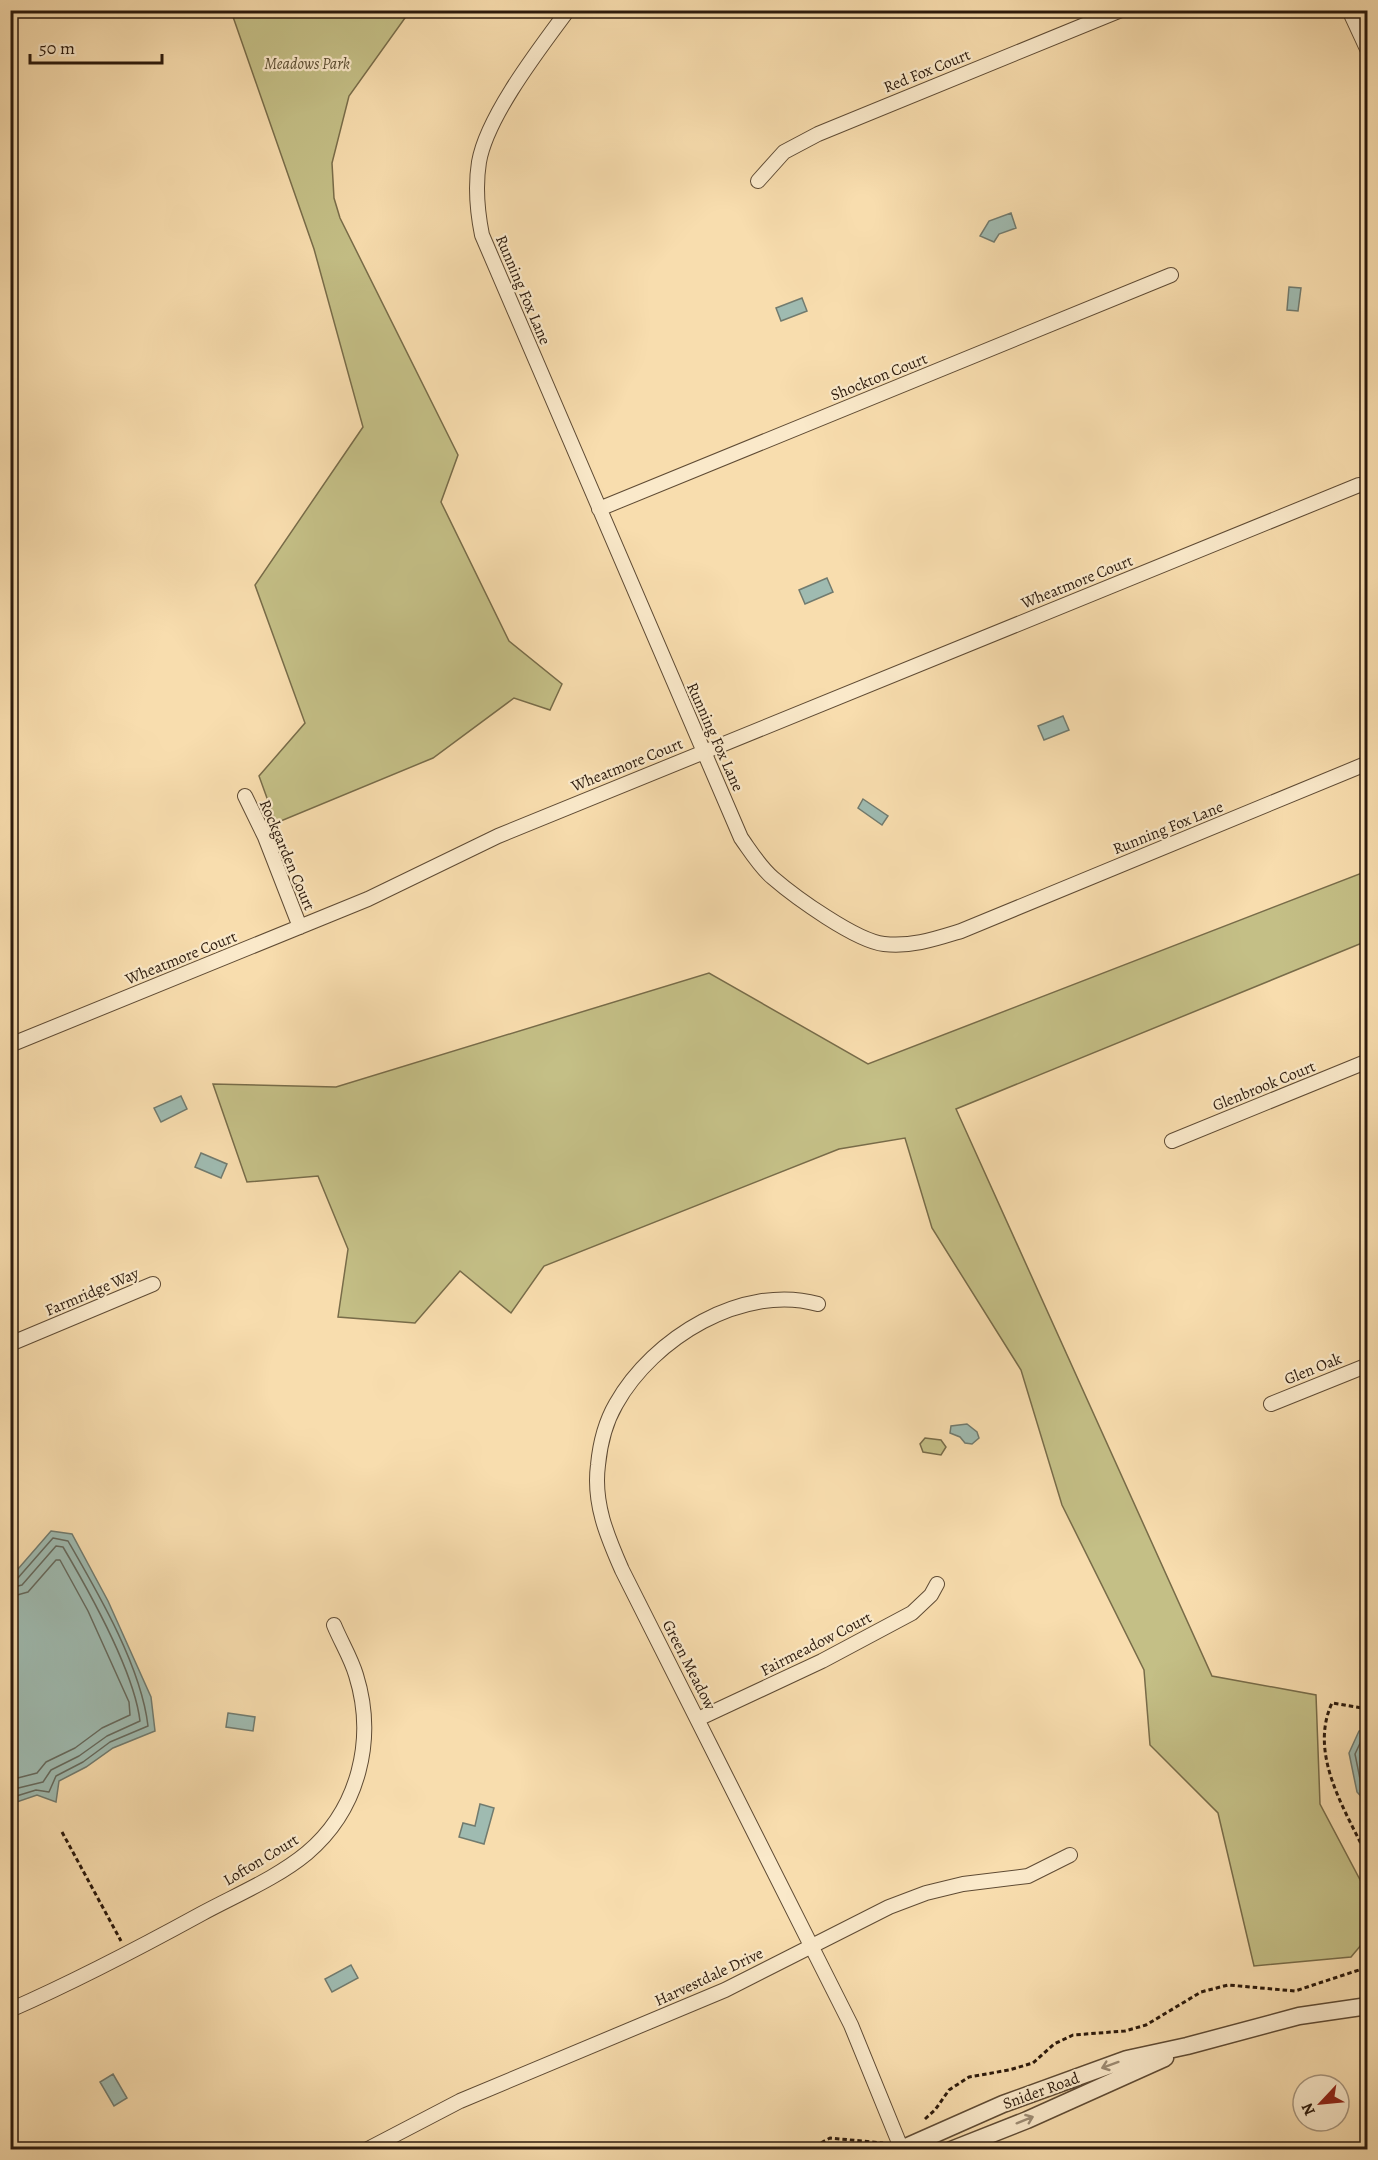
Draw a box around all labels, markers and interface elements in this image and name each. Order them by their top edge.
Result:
scale bar [30,27,162,65]
text: 50 m [39,36,75,60]
street label: Red Fox Court [880,44,974,98]
park label: Meadows Park [264,53,350,75]
street label: Running Fox Lane [490,232,556,348]
street label: Shockton Court [827,348,931,406]
street label: Wheatmore Court [1017,550,1136,615]
street label: Running Fox Lane [681,679,749,795]
street label: Wheatmore Court [567,733,686,798]
street label: Rockgarden Court [254,796,320,914]
street label: Running Fox Lane [1109,796,1227,860]
street label: Wheatmore Court [121,926,240,991]
street label: Glenbrook Court [1209,1055,1319,1117]
street label: Farmridge Way [42,1262,143,1322]
street label: Glen Oak [1281,1348,1345,1390]
street label: Fairmeadow Court [757,1606,875,1682]
street label: Green Meadow [657,1616,721,1714]
street label: Lofton Court [219,1829,303,1891]
street label: Harvestdale Drive [651,1942,767,2012]
one-way arrow [1101,2061,1120,2072]
street label: Snider Road [1000,2067,1083,2115]
north arrow [1291,2073,1351,2133]
text: N [1296,2099,1321,2119]
one-way arrow [1015,2114,1033,2125]

